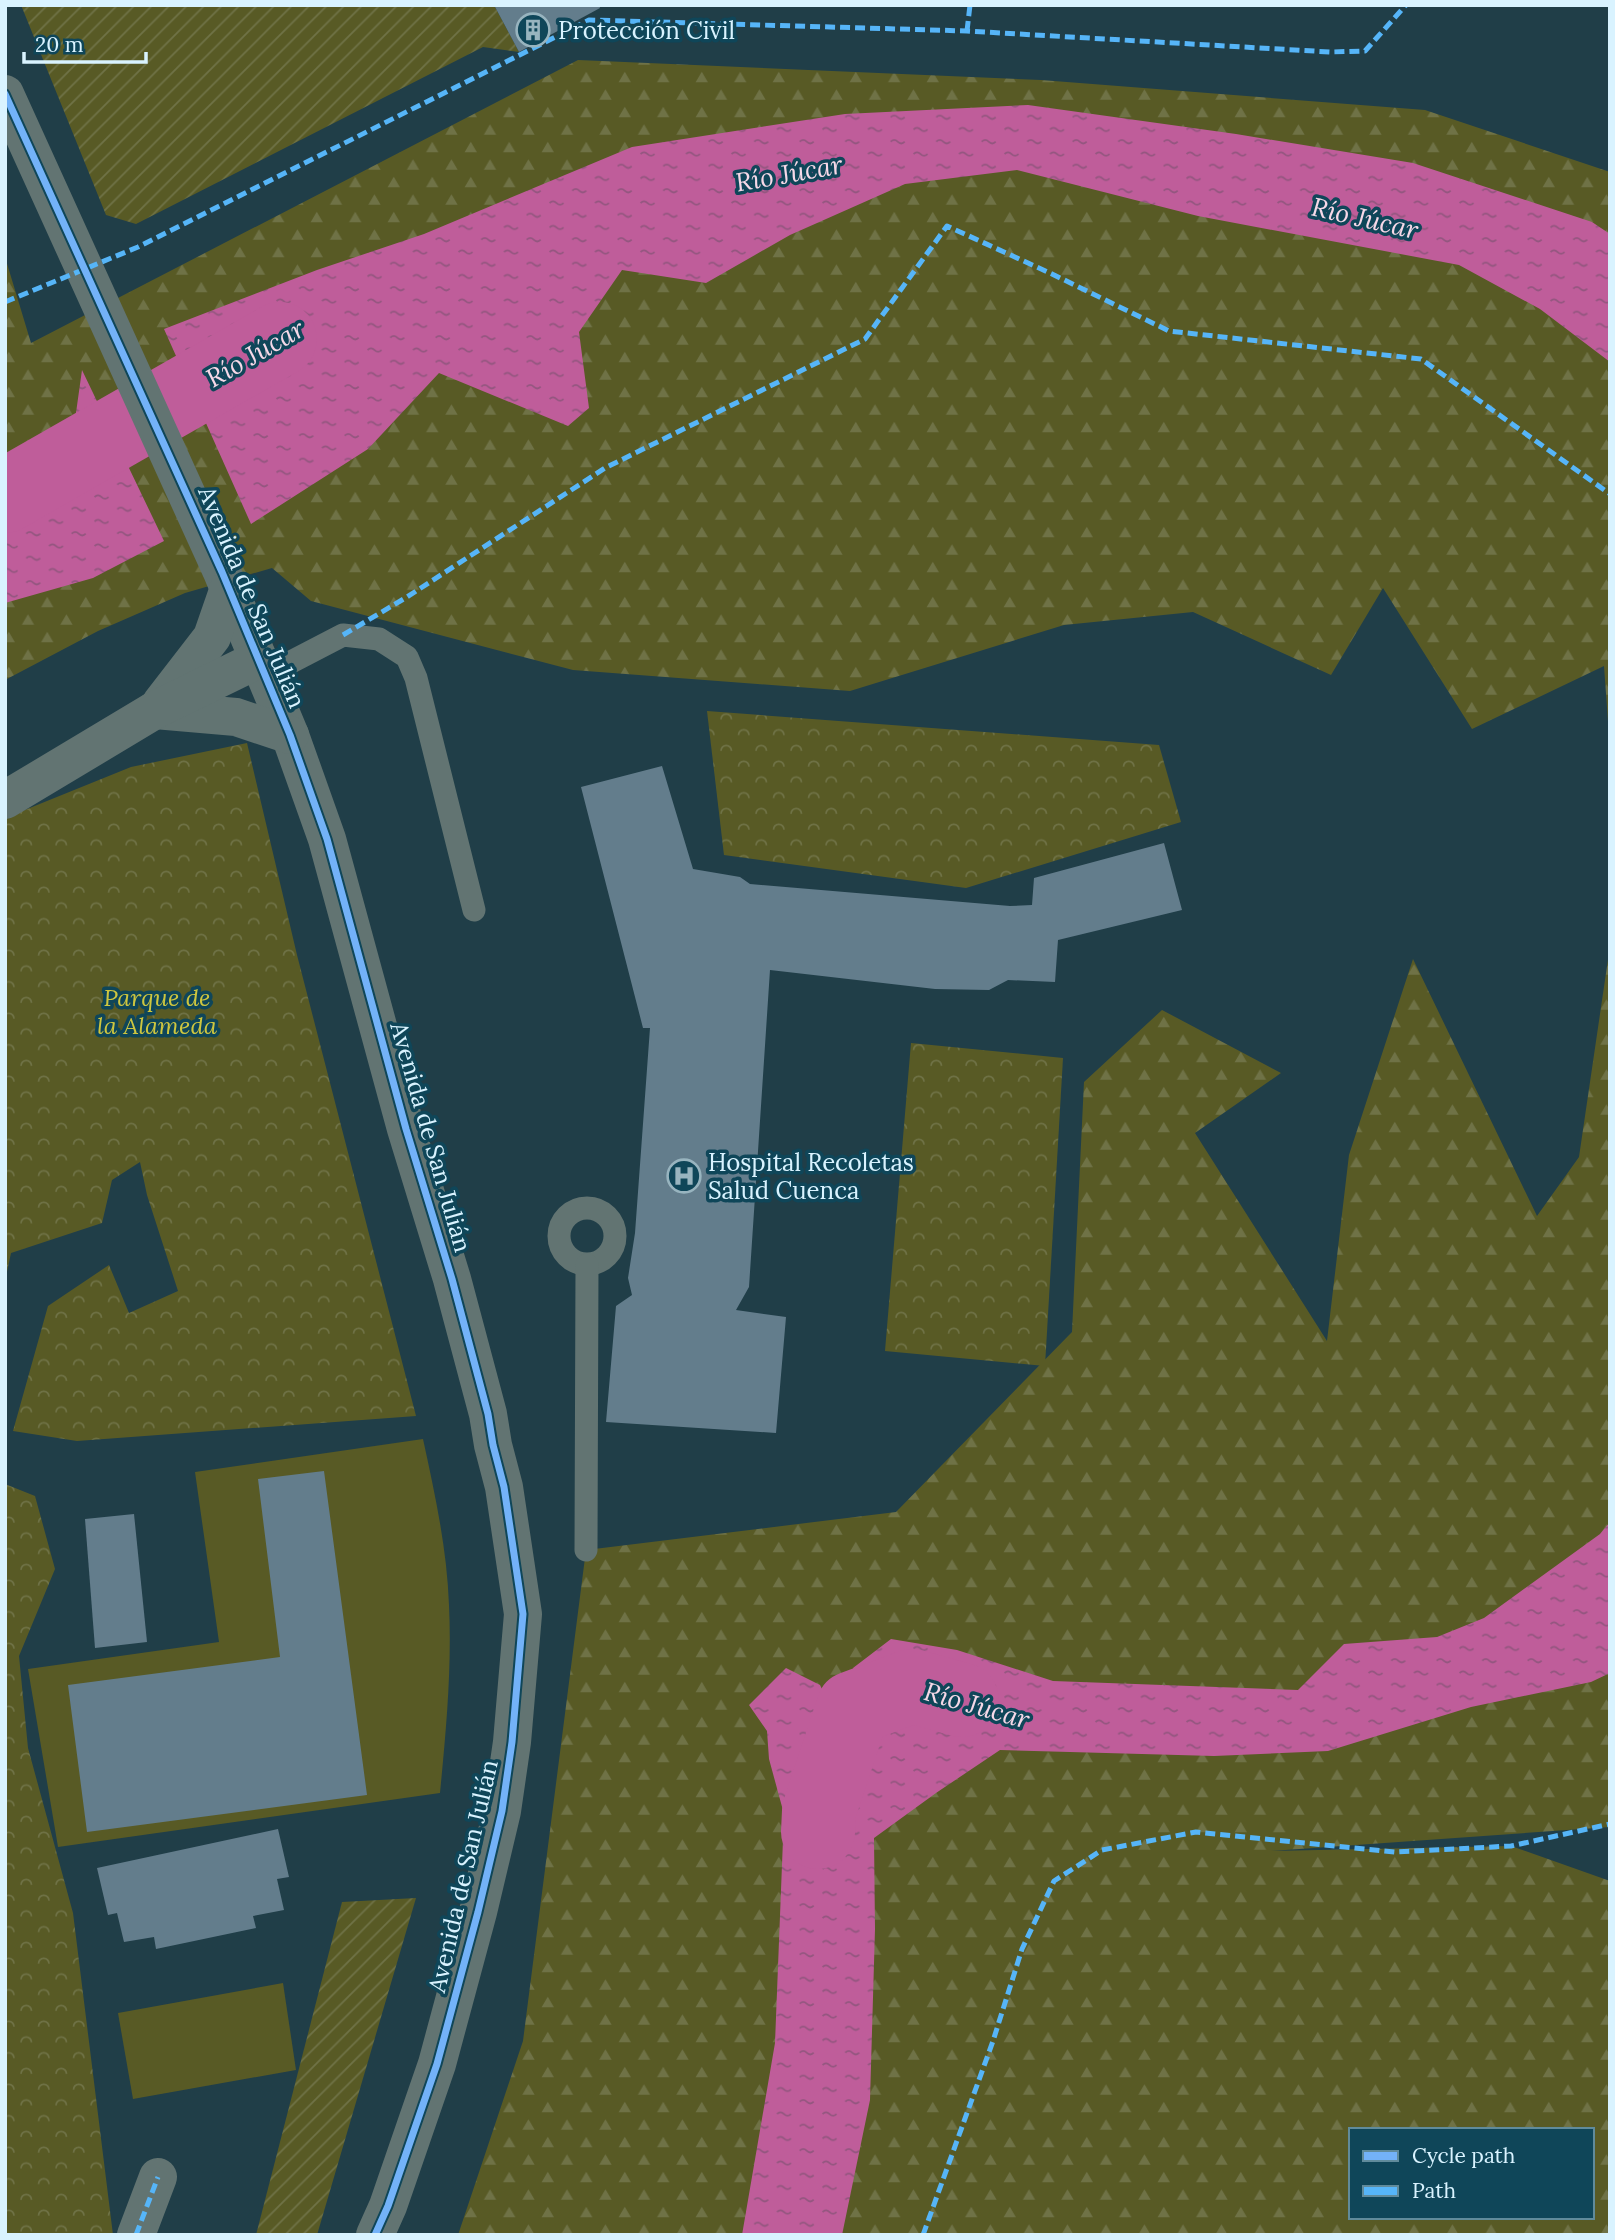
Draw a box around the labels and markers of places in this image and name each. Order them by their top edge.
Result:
building icon: Protección Civil [514,11,552,49]
place label: Protección Civil [558,15,735,46]
place label: Hospital Recoletas Salud Cuenca [708,1147,914,1206]
hospital icon: Hospital Recoletas Salud Cuenca [665,1157,703,1195]

